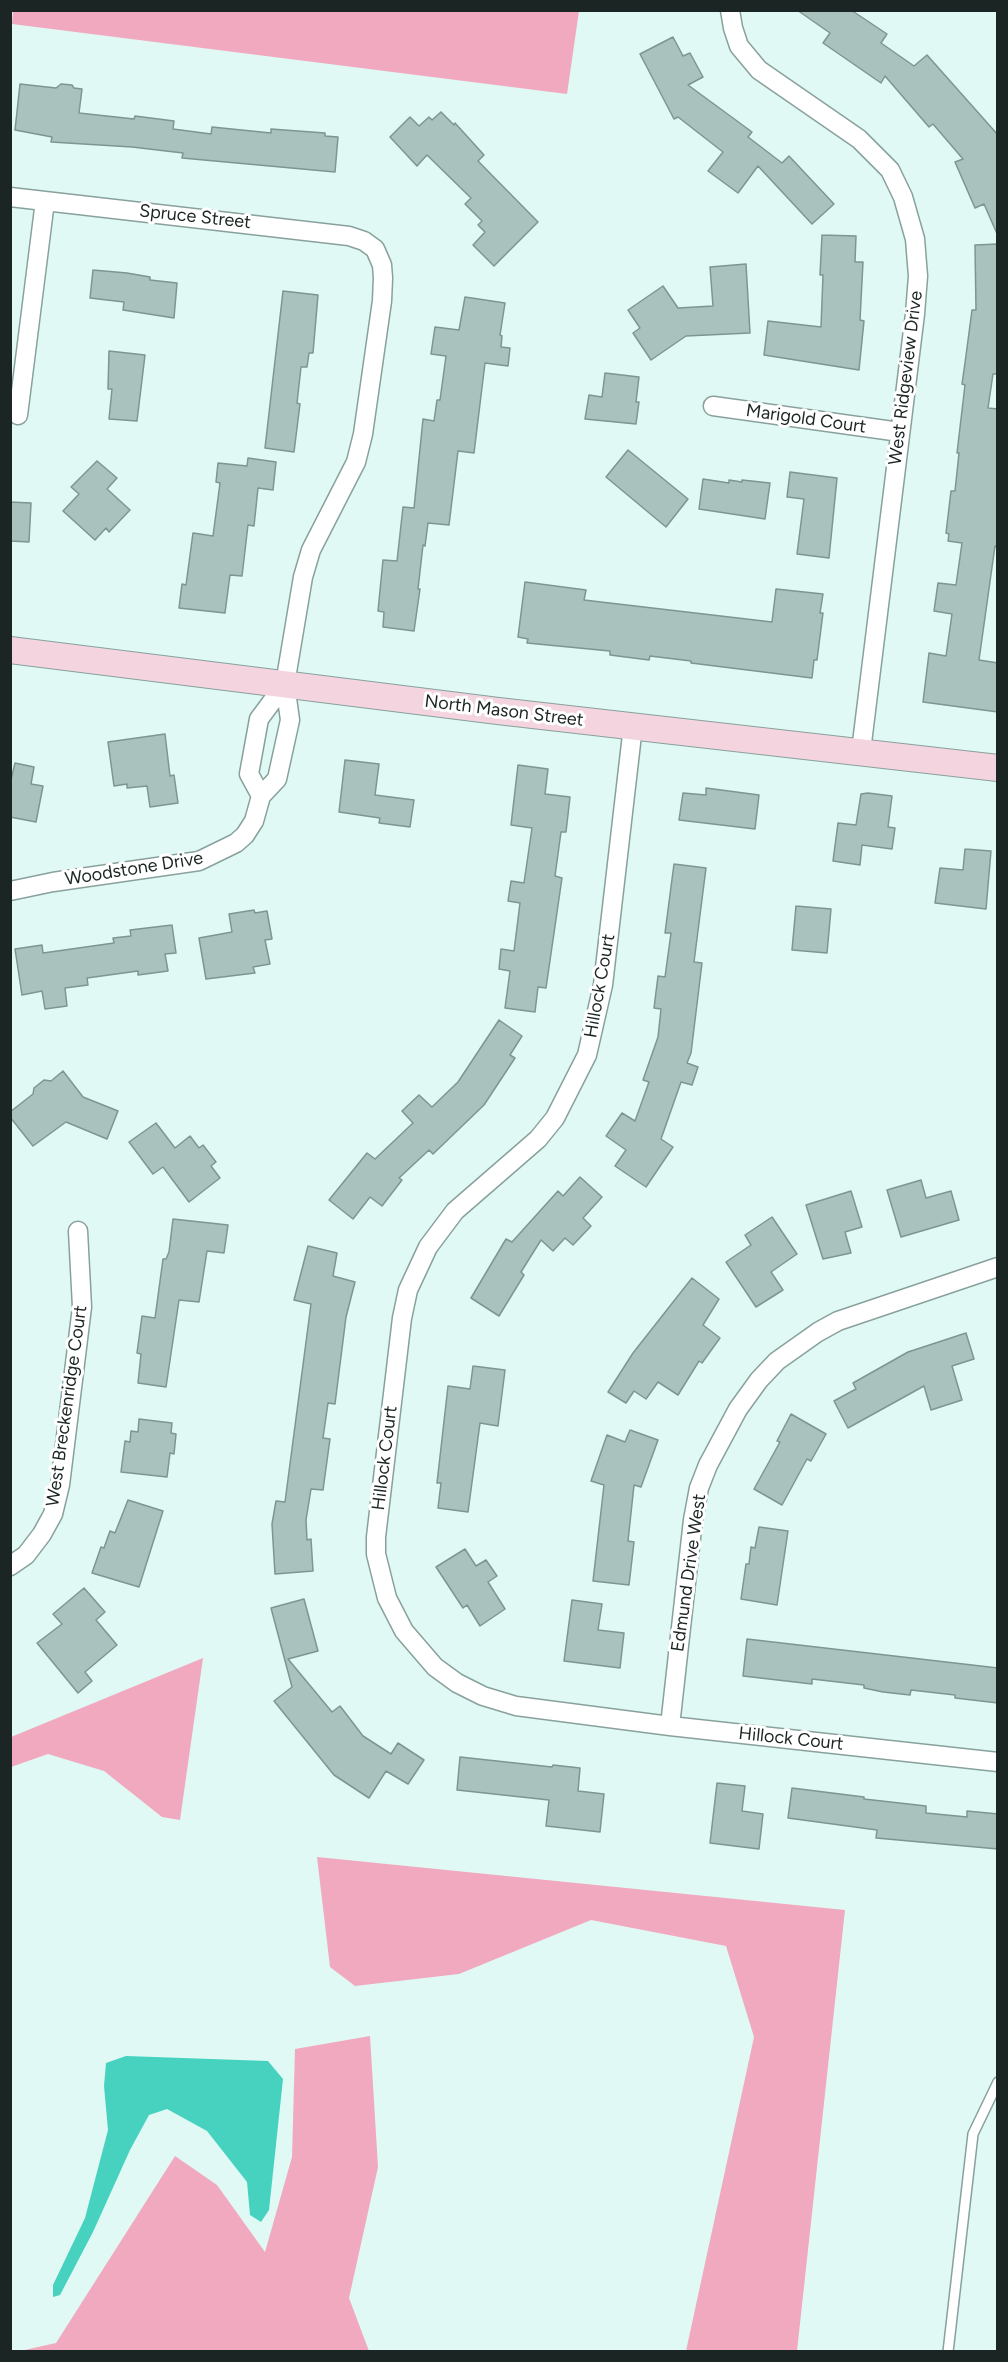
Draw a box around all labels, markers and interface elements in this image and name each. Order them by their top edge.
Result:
street label: Spruce Street [138,200,252,234]
street label: West Ridgeview Drive [885,290,927,466]
street label: Marigold Court [745,400,867,438]
street label: North Mason Street [423,691,585,731]
street label: Woodstone Drive [63,847,205,891]
street label: Hillock Court [580,932,620,1040]
street label: West Breckenridge Court [42,1304,92,1508]
street label: Hillock Court [368,1404,402,1512]
street label: Edmund Drive West [667,1493,711,1653]
street label: Hillock Court [738,1723,844,1755]

